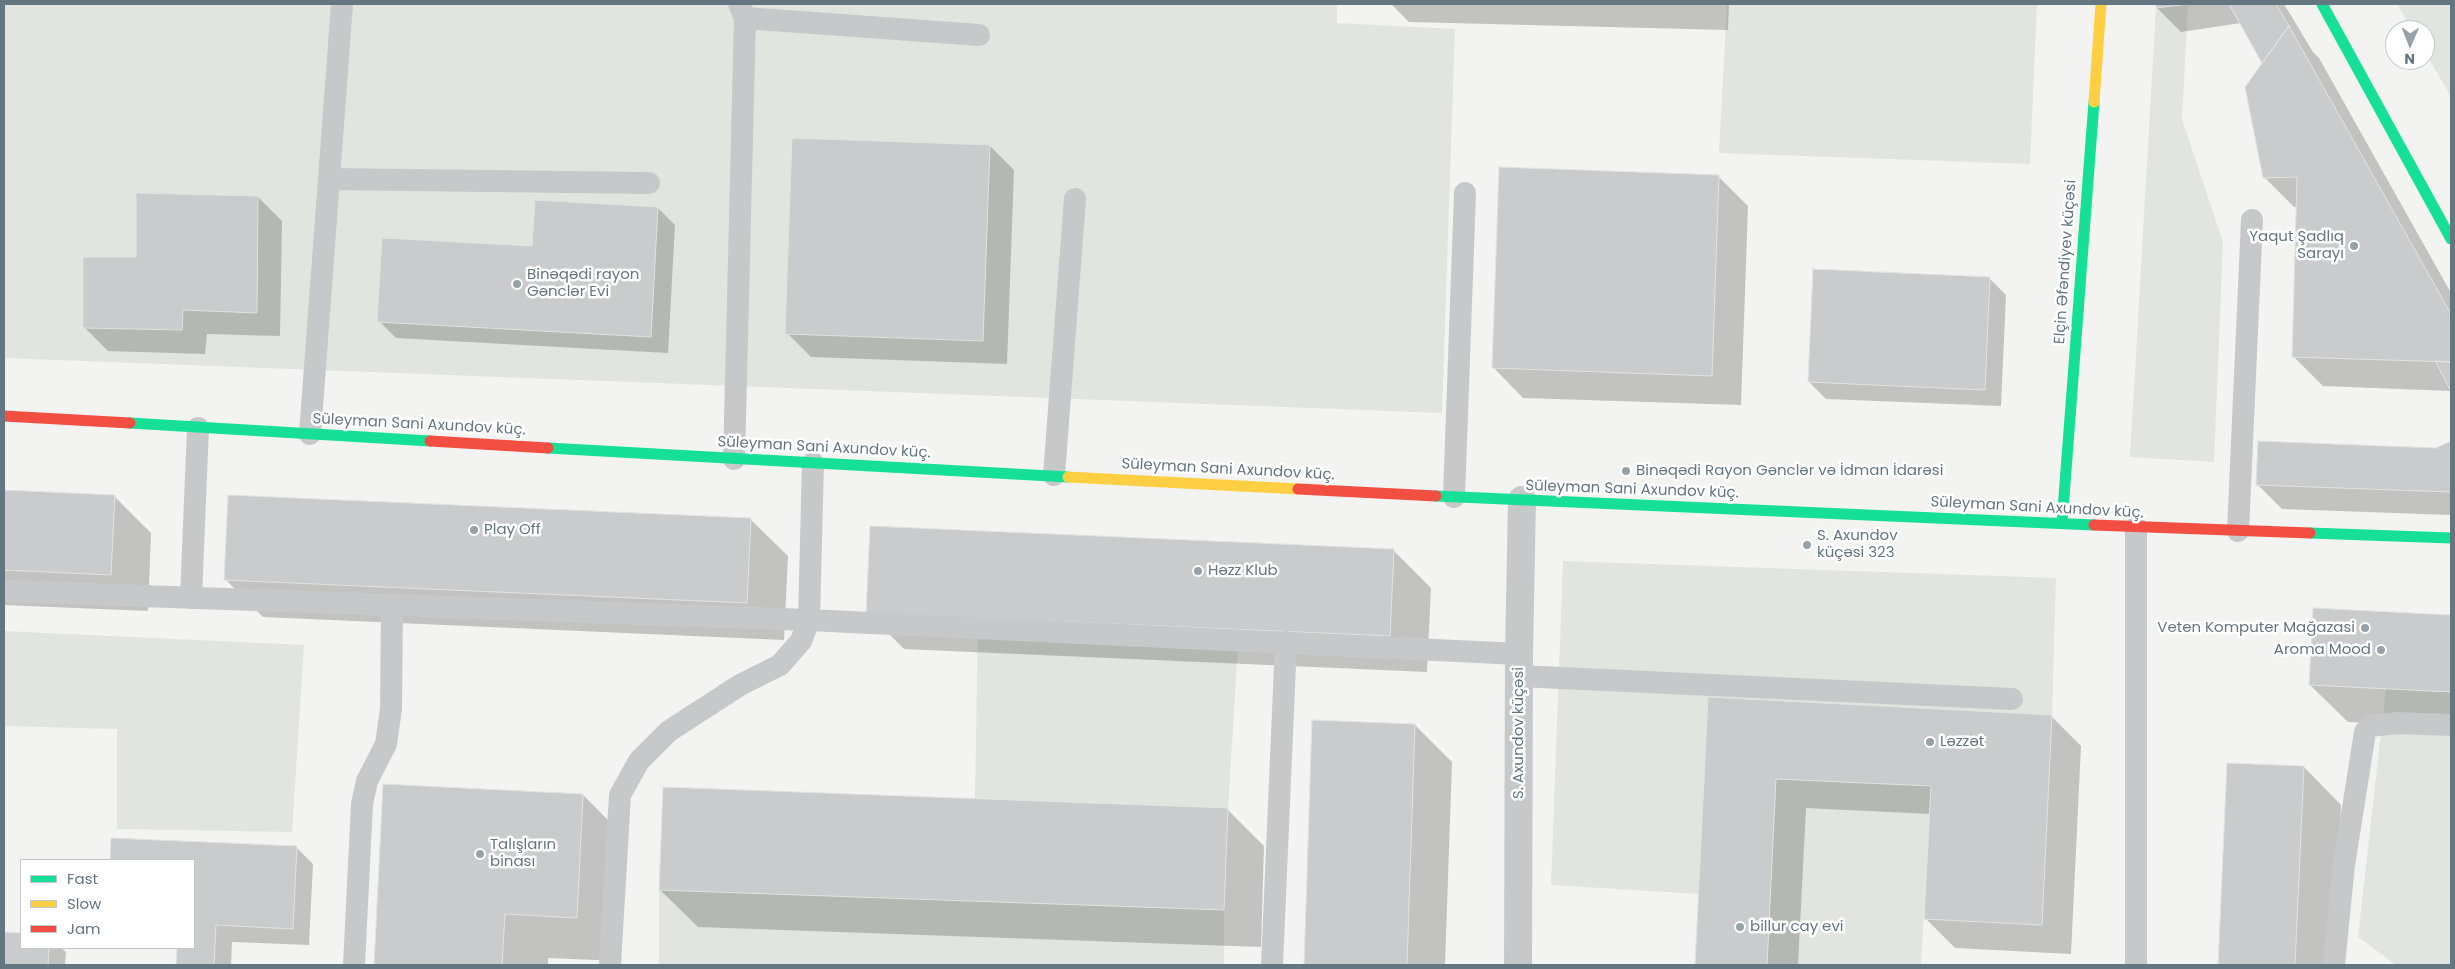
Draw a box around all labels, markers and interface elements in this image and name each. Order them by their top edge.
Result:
north arrow [2385,20,2435,70]
text: N [2404,49,2415,69]
street label: Elçin Əfəndiyev küçəsi [2051,179,2081,345]
place label: Yaqut Şadlıq Sarayı [2249,228,2344,263]
marker: Yaqut Şadlıq Sarayı [2348,240,2360,252]
place label: Binəqədi rayon Gənclər Evi [527,266,639,301]
marker: Binəqədi rayon Gənclər Evi [511,278,523,290]
street label: Süleyman Sani Axundov küç. [312,410,526,440]
street label: Süleyman Sani Axundov küç. [717,433,931,463]
street label: Süleyman Sani Axundov küç. [1121,455,1335,485]
place label: Binəqədi Rayon Gənclər və İdman İdarəsi [1636,462,1943,480]
marker: Binəqədi Rayon Gənclər və İdman İdarəsi [1620,465,1632,477]
street label: Süleyman Sani Axundov küç. [1525,477,1739,503]
street label: Süleyman Sani Axundov küç. [1930,493,2144,523]
place label: Play Off [484,521,541,539]
marker: Play Off [468,524,480,536]
place label: S. Axundov küçəsi 323 [1817,527,1898,562]
marker: S. Axundov küçəsi 323 [1801,539,1813,551]
place label: Həzz Klub [1208,562,1278,580]
marker: Həzz Klub [1192,565,1204,577]
place label: Veten Komputer Mağazasi [2157,619,2355,637]
marker: Veten Komputer Mağazasi [2359,622,2371,634]
place label: Aroma Mood [2274,641,2371,659]
marker: Aroma Mood [2375,644,2387,656]
street label: S. Axundov küçəsi [1510,667,1528,799]
place label: Ləzzət [1940,733,1984,751]
marker: Ləzzət [1924,736,1936,748]
place label: Talışların binası [490,836,556,871]
marker: Talışların binası [474,848,486,860]
legend [20,859,195,949]
text: Fast [67,868,98,889]
text: Slow [67,893,101,914]
text: Jam [67,918,101,939]
place label: billur cay evi [1750,918,1844,936]
marker: billur cay evi [1734,921,1746,933]

